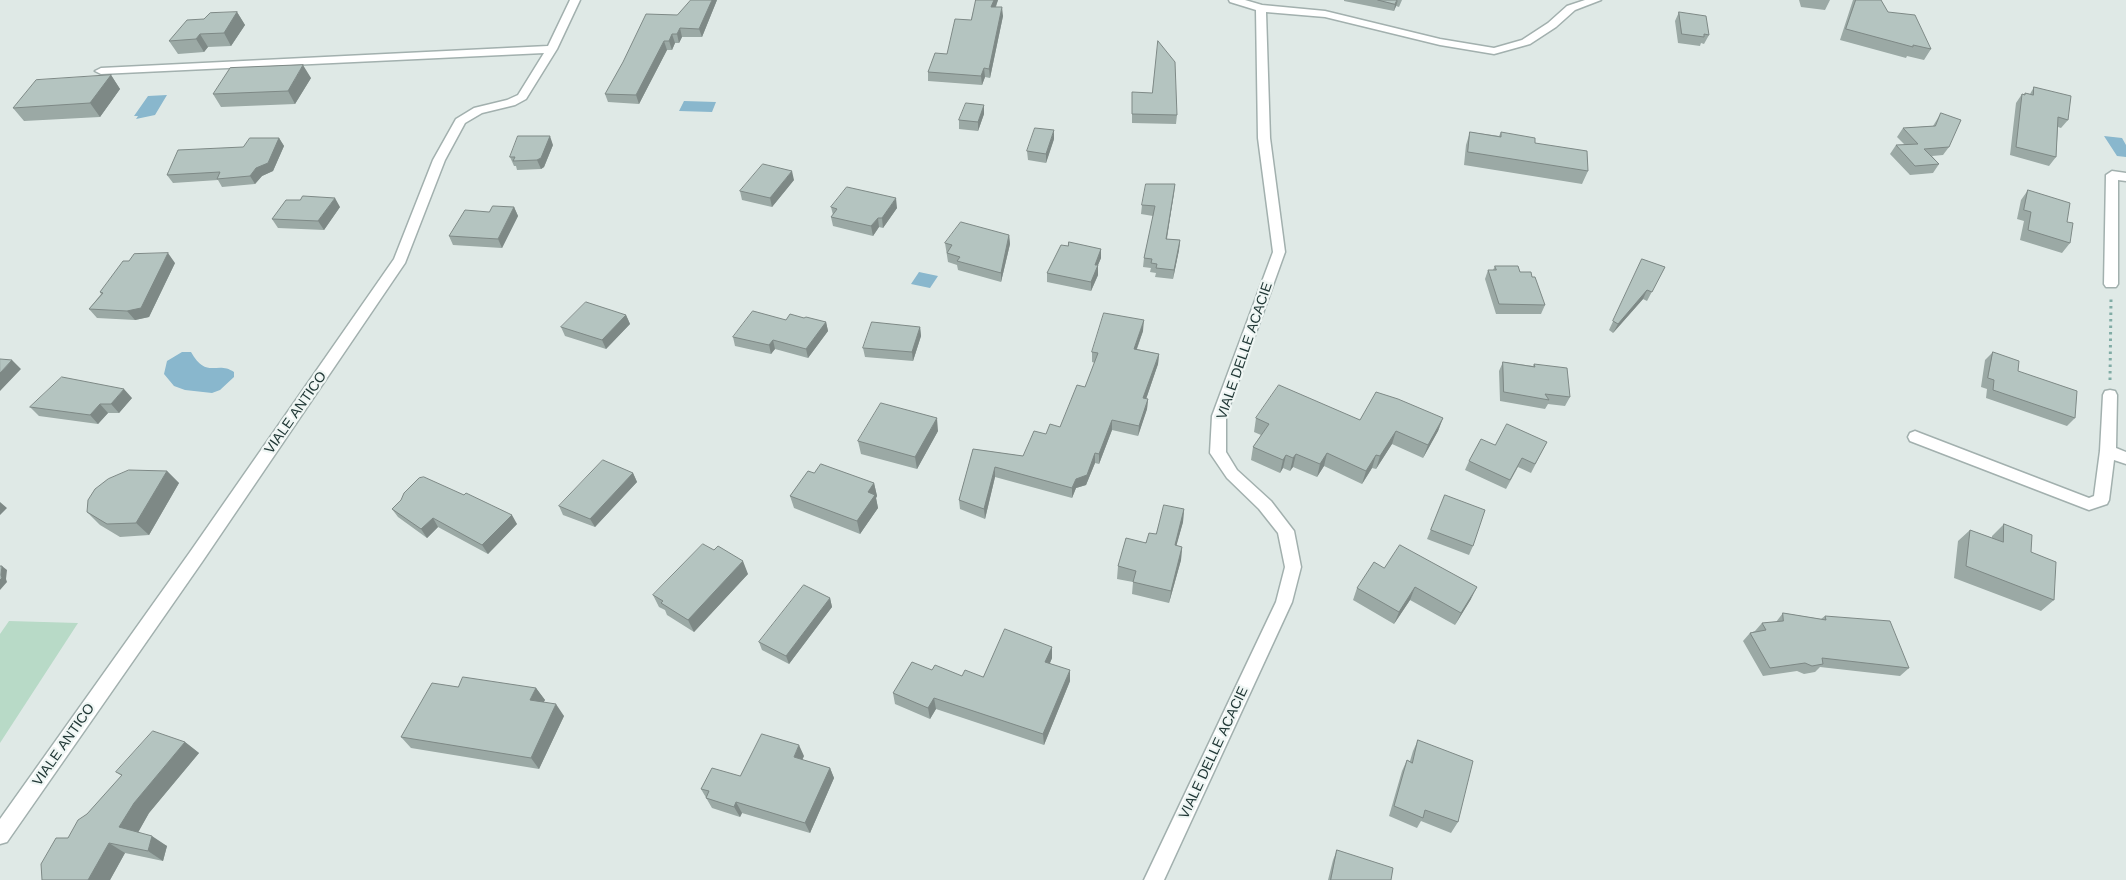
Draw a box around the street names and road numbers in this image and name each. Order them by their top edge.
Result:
street label: VIALE DELLE ACACIE [1214,280,1276,422]
street label: VIALE ANTICO [261,369,331,457]
street label: VIALE DELLE ACACIE [1176,684,1252,822]
street label: VIALE ANTICO [29,701,99,789]

